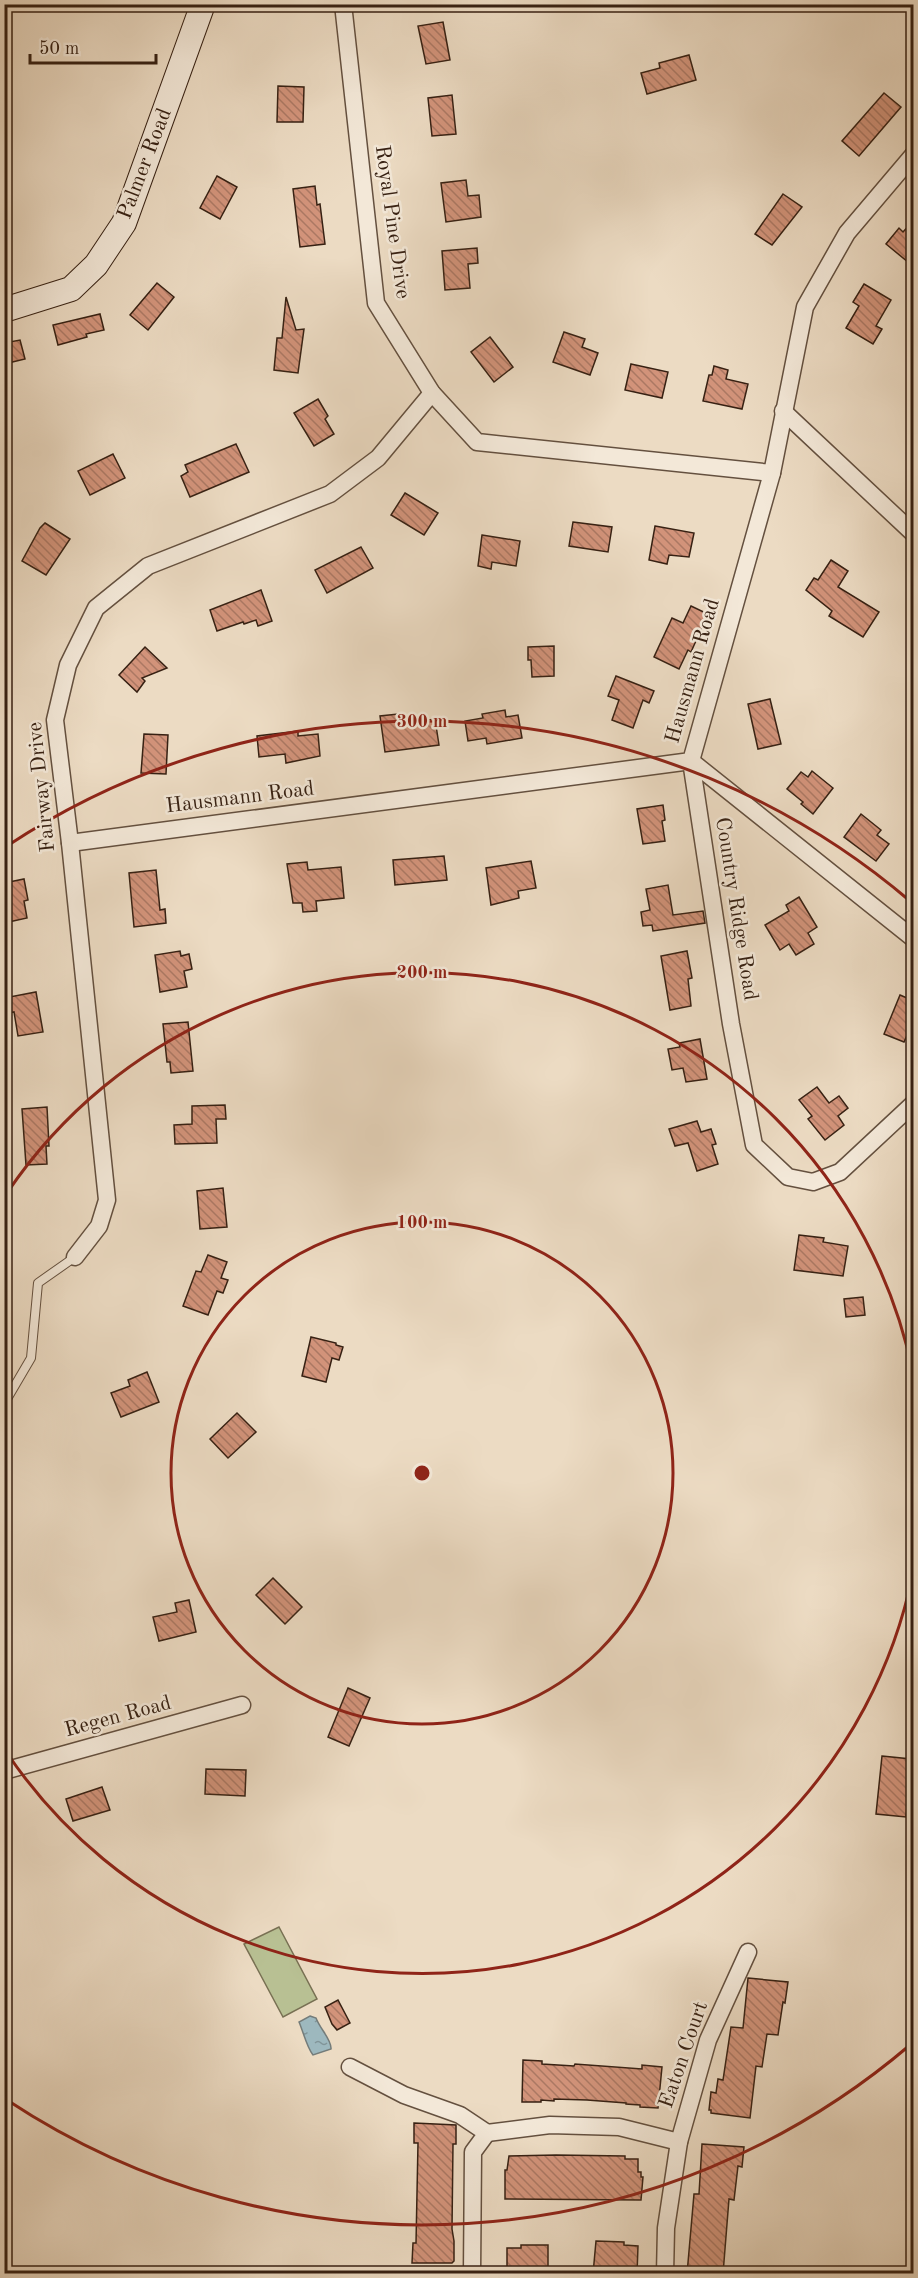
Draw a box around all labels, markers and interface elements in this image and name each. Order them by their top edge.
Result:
scale bar [30,27,156,65]
text: 50 m [39,40,79,58]
street label: Palmer Road [114,106,176,222]
street label: Royal Pine Drive [371,144,413,300]
street label: Hausmann Road [662,596,724,746]
text: 300 m [397,713,447,731]
street label: Fairway Drive [25,721,59,853]
street label: Hausmann Road [164,778,316,818]
street label: Country Ridge Road [711,816,761,1002]
text: 200 m [397,964,447,982]
text: 100 m [397,1214,447,1232]
centre of rings [412,1463,432,1483]
street label: Regen Road [62,1693,174,1741]
street label: Eaton Court [656,1999,712,2111]

